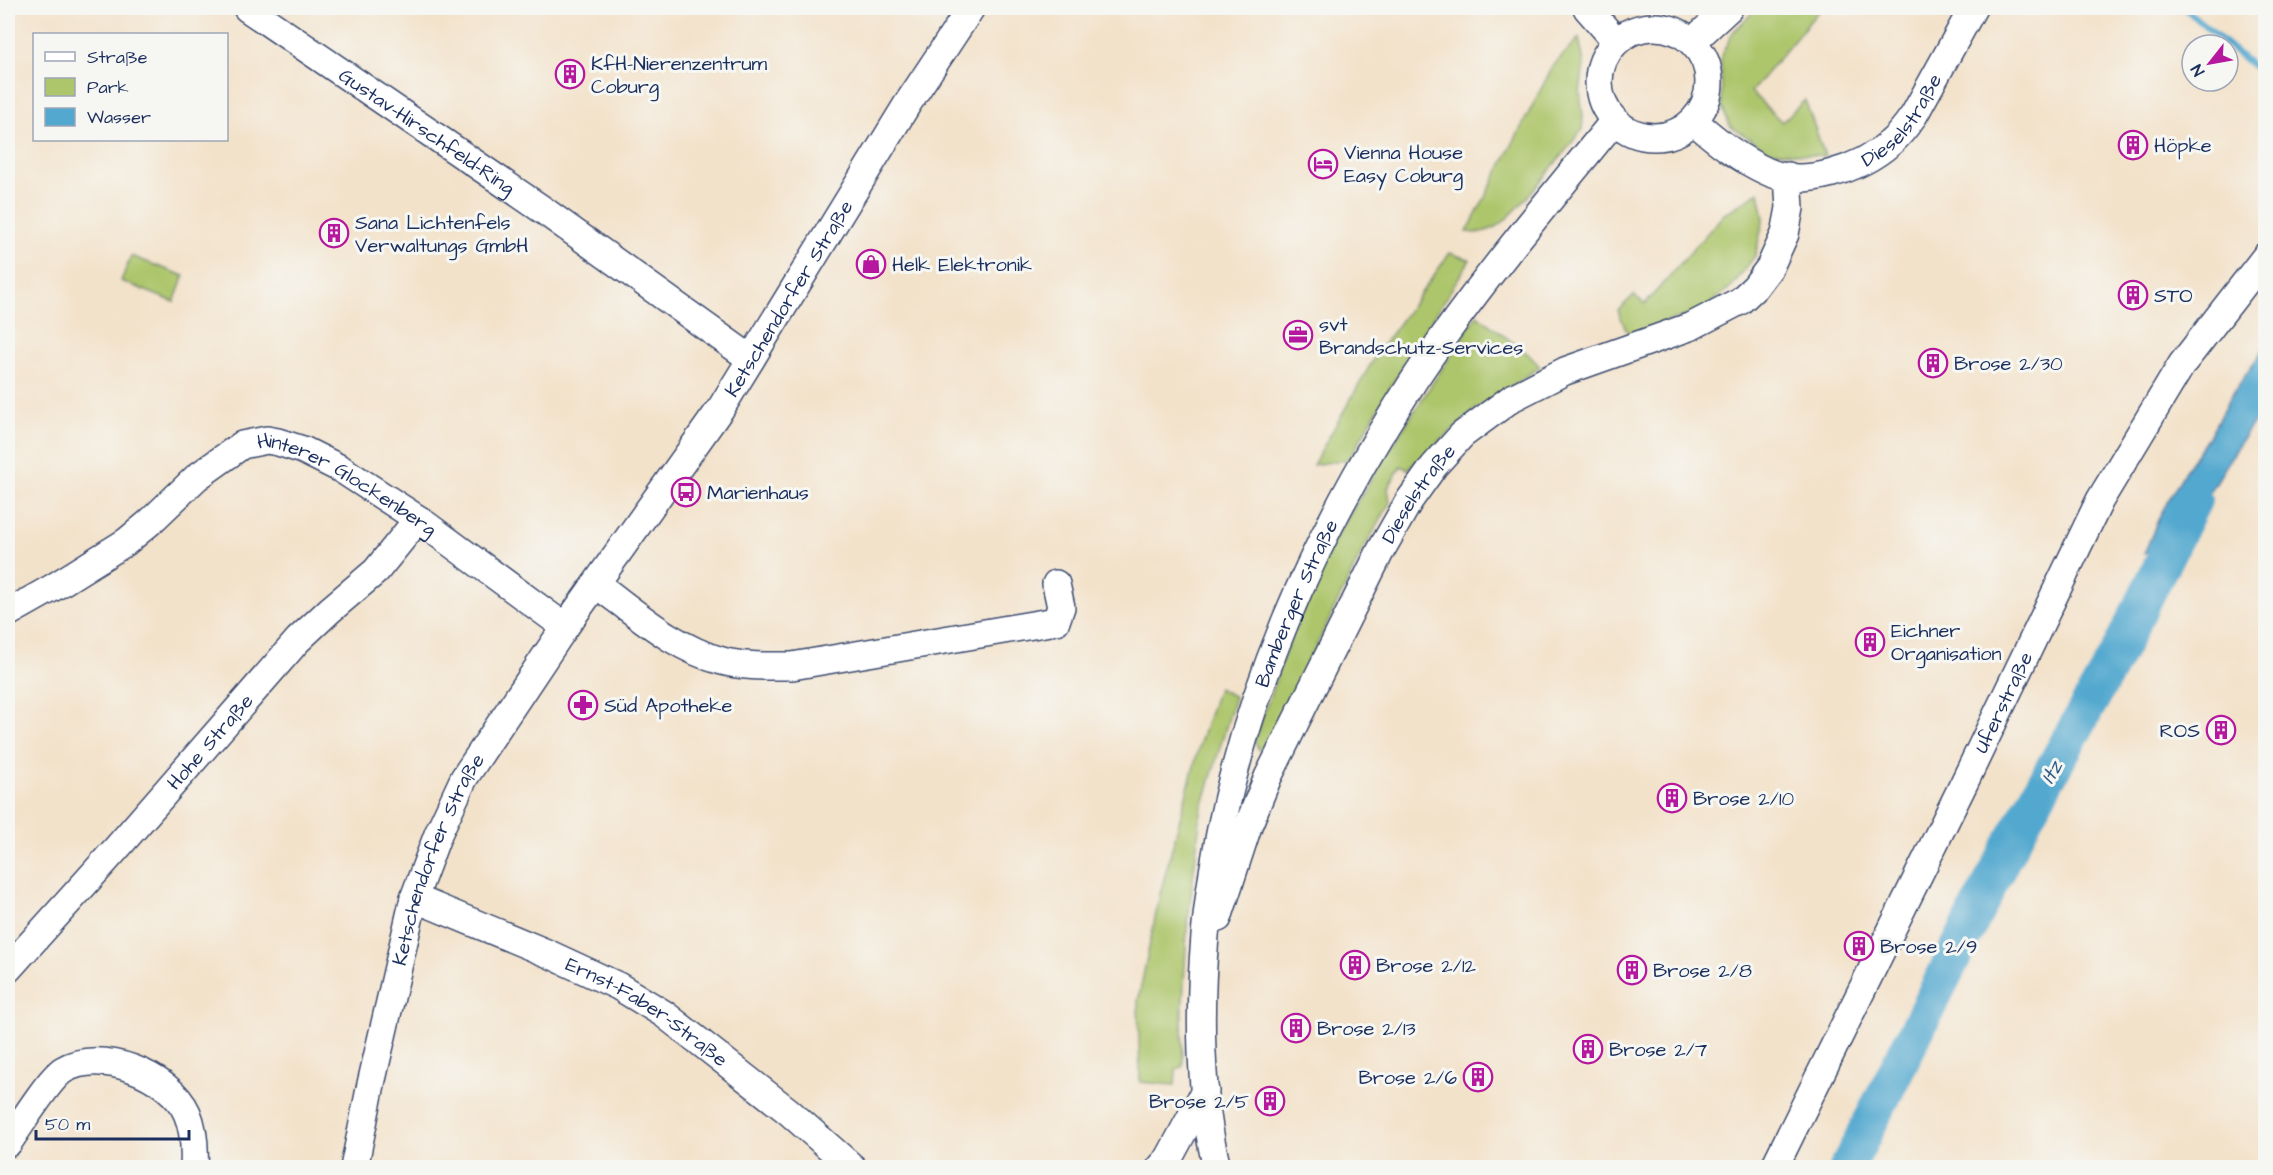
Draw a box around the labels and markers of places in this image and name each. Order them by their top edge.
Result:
place label: KfH-Nierenzentrum Coburg [591,50,768,102]
building icon: KfH-Nierenzentrum Coburg [554,58,586,90]
building icon: Höpke [2117,129,2149,161]
place label: Höpke [2154,132,2212,160]
place label: Vienna House Easy Coburg [1344,139,1463,191]
hotel icon: Vienna House Easy Coburg [1307,148,1339,180]
place label: Sana Lichtenfels Verwaltungs GmbH [355,209,528,261]
building icon: Sana Lichtenfels Verwaltungs GmbH [318,217,350,249]
shop icon: Helk Elektronik [855,248,887,280]
place label: Helk Elektronik [892,251,1032,279]
building icon: STO [2117,279,2149,311]
place label: STO [2154,282,2193,310]
place label: svt Brandschutz-Services [1319,311,1523,362]
office icon: svt Brandschutz-Services [1282,319,1314,351]
building icon: Brose 2/30 [1917,347,1949,379]
place label: Brose 2/30 [1954,350,2063,378]
bus stop icon: Marienhaus [670,476,702,508]
place label: Marienhaus [707,479,809,507]
place label: Eichner Organisation [1891,617,2002,669]
building icon: Eichner Organisation [1854,626,1886,658]
pharmacy icon: Süd Apotheke [567,689,599,721]
place label: Süd Apotheke [604,692,733,720]
building icon: ROS [2205,714,2237,746]
place label: ROS [2159,717,2200,745]
building icon: Brose 2/10 [1656,782,1688,814]
place label: Brose 2/10 [1693,785,1794,813]
building icon: Brose 2/9 [1843,930,1875,962]
place label: Brose 2/9 [1880,933,1977,961]
building icon: Brose 2/12 [1339,949,1371,981]
place label: Brose 2/12 [1376,952,1476,980]
building icon: Brose 2/8 [1616,954,1648,986]
place label: Brose 2/8 [1653,957,1752,985]
building icon: Brose 2/13 [1280,1012,1312,1044]
place label: Brose 2/13 [1317,1015,1416,1043]
building icon: Brose 2/7 [1572,1033,1604,1065]
place label: Brose 2/7 [1609,1036,1707,1064]
building icon: Brose 2/6 [1462,1061,1494,1093]
place label: Brose 2/6 [1359,1064,1457,1092]
building icon: Brose 2/5 [1254,1085,1286,1117]
place label: Brose 2/5 [1149,1088,1249,1116]

